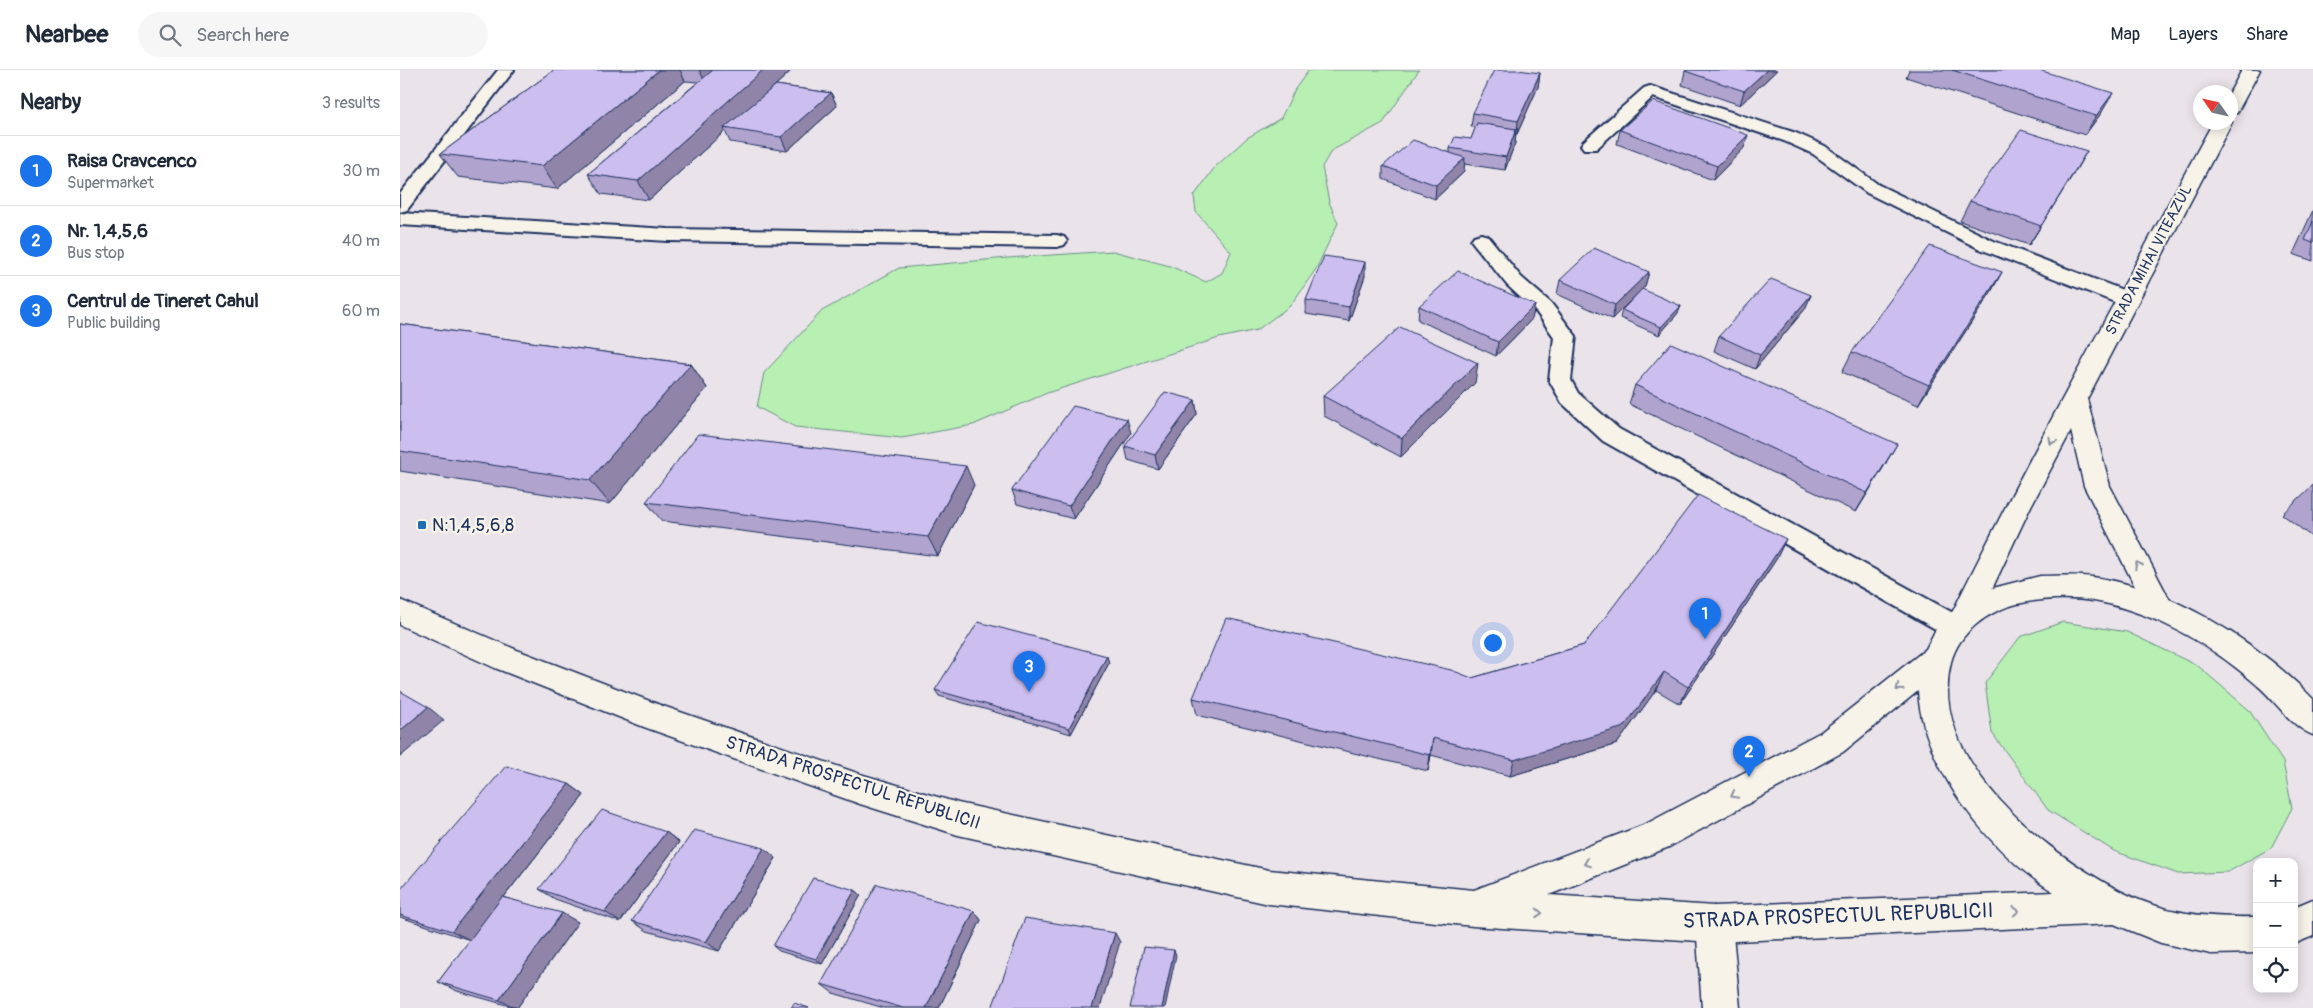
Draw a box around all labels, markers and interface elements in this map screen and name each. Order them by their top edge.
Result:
search box [138,12,488,57]
text: Nearbee [25,20,108,49]
icon: search [156,21,184,49]
text: Search here [196,23,289,47]
text: Map [2111,23,2140,46]
text: Layers [2168,23,2218,46]
text: Share [2246,23,2288,46]
north arrow [2193,85,2238,130]
text: Nearby [20,89,81,116]
text: 3 results [322,93,380,113]
text: Raisa Cravcenco [67,149,197,173]
text: 1 [33,161,39,181]
text: 30 m [342,161,380,181]
text: Supermarket [67,173,154,193]
street label: STRADA MIHAI VITEAZUL [2101,182,2197,338]
text: Nr. 1,4,5,6 [67,219,148,243]
text: 2 [32,231,40,251]
text: 40 m [342,231,380,251]
text: Bus stop [67,243,125,263]
text: Centrul de Tineret Cahul [67,289,259,313]
text: 3 [32,301,40,321]
text: 60 m [342,301,380,321]
text: Public building [67,313,160,333]
one-way arrow [2049,436,2059,445]
place label: N:1,4,5,6,8 [432,514,514,537]
marker: N:1,4,5,6,8 [416,519,428,531]
one-way arrow [2134,561,2144,570]
pin: 1 [1689,598,1721,639]
your location [1480,630,1506,656]
pin: 3 [1013,651,1045,692]
one-way arrow [1896,683,1905,691]
street label: STRADA PROSPECTUL REPUBLICII [723,731,983,835]
pin: 2 [1733,736,1765,777]
one-way arrow [1730,789,1739,799]
one-way arrow [1583,857,1592,868]
map controls [2253,858,2298,993]
button: + [2253,858,2298,903]
street label: STRADA PROSPECTUL REPUBLICII [1682,897,1994,935]
button: − [2253,903,2298,948]
one-way arrow [2012,906,2020,916]
one-way arrow [1535,907,1543,918]
button: locate [2253,948,2298,993]

